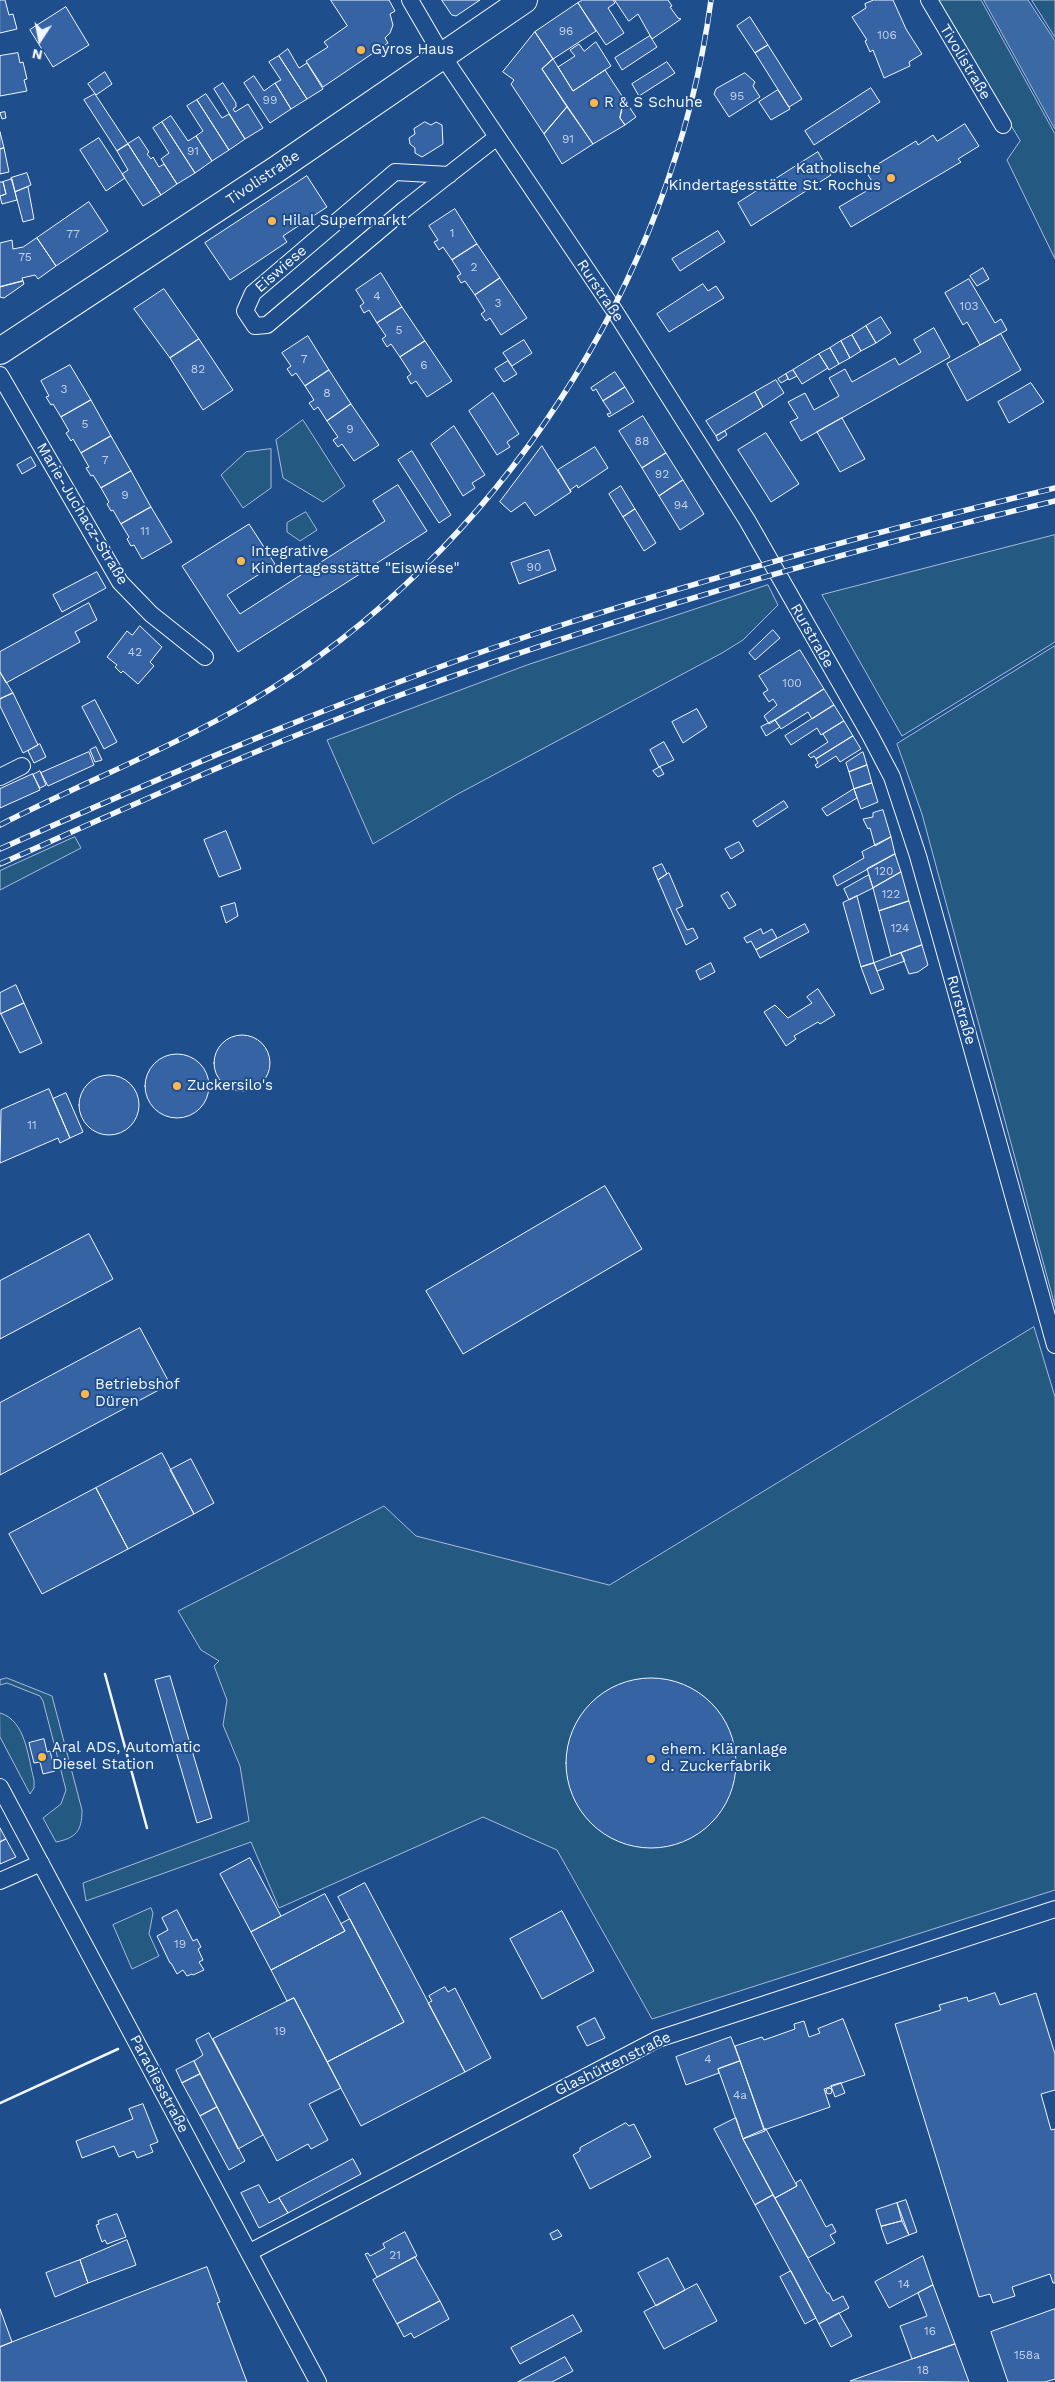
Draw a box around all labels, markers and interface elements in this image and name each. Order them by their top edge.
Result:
north arrow [15,15,65,65]
street label: Tivolistraße [935,21,995,103]
house number: 96 [559,24,573,38]
house number: 106 [877,28,897,42]
place label: Gyros Haus [371,41,454,59]
marker: Gyros Haus [355,44,367,56]
text: N [31,46,44,64]
house number: 95 [730,89,744,103]
house number: 99 [263,93,277,107]
place label: R & S Schuhe [604,94,703,112]
marker: R & S Schuhe [588,97,600,109]
house number: 91 [562,132,574,146]
house number: 91 [187,144,199,158]
street label: Tivolistraße [223,147,303,209]
place label: Katholische Kindertagesstätte St. Rochus [669,160,881,195]
marker: Katholische Kindertagesstätte St. Rochus [885,172,897,184]
place label: Hilal Supermarkt [282,212,406,230]
marker: Hilal Supermarkt [266,215,278,227]
house number: 1 [450,226,454,240]
house number: 77 [66,227,80,241]
street label: Eiswiese [251,242,311,296]
house number: 75 [18,250,32,264]
street label: Rurstraße [573,256,627,326]
house number: 2 [471,260,477,274]
house number: 4 [373,289,381,303]
house number: 3 [495,296,501,310]
house number: 103 [960,299,978,313]
house number: 5 [396,323,402,337]
house number: 7 [301,352,307,366]
house number: 6 [420,358,428,372]
house number: 82 [191,362,205,376]
house number: 3 [61,382,67,396]
house number: 8 [323,386,331,400]
house number: 5 [82,417,88,431]
house number: 9 [346,422,354,436]
house number: 88 [635,434,649,448]
street label: Marie-Juchacz-Straße [32,440,132,588]
house number: 7 [102,453,108,467]
house number: 92 [655,467,669,481]
house number: 9 [121,488,129,502]
house number: 94 [674,498,688,512]
house number: 11 [140,524,150,538]
place label: Integrative Kindertagesstätte "Eiswiese" [251,543,460,578]
marker: Integrative Kindertagesstätte "Eiswiese" [235,555,247,567]
house number: 90 [527,560,541,574]
street label: Rurstraße [786,601,838,671]
house number: 42 [128,645,142,659]
house number: 100 [782,676,802,690]
house number: 120 [874,864,894,878]
house number: 122 [882,887,900,901]
house number: 124 [891,921,909,935]
street label: Rurstraße [943,973,979,1047]
place label: Zuckersilo's [187,1077,273,1095]
marker: Zuckersilo's [171,1080,183,1092]
house number: 11 [27,1118,37,1132]
place label: Betriebshof Düren [95,1376,180,1411]
marker: Betriebshof Düren [79,1388,91,1400]
place label: Aral ADS, Automatic Diesel Station [52,1739,201,1774]
place label: ehem. Kläranlage d. Zuckerfabrik [661,1741,787,1776]
marker: Aral ADS, Automatic Diesel Station [36,1751,48,1763]
marker: ehem. Kläranlage d. Zuckerfabrik [645,1753,657,1765]
house number: 19 [174,1937,186,1951]
house number: 19 [274,2024,286,2038]
street label: Glashüttenstraße [552,2028,674,2100]
street label: Paradiesstraße [126,2032,192,2136]
house number: 4 [704,2052,712,2066]
house number: 4a [733,2088,747,2102]
house number: 21 [389,2248,401,2262]
house number: 14 [898,2277,910,2291]
house number: 16 [924,2324,936,2338]
house number: 158a [1014,2348,1040,2362]
house number: 18 [917,2363,929,2377]

